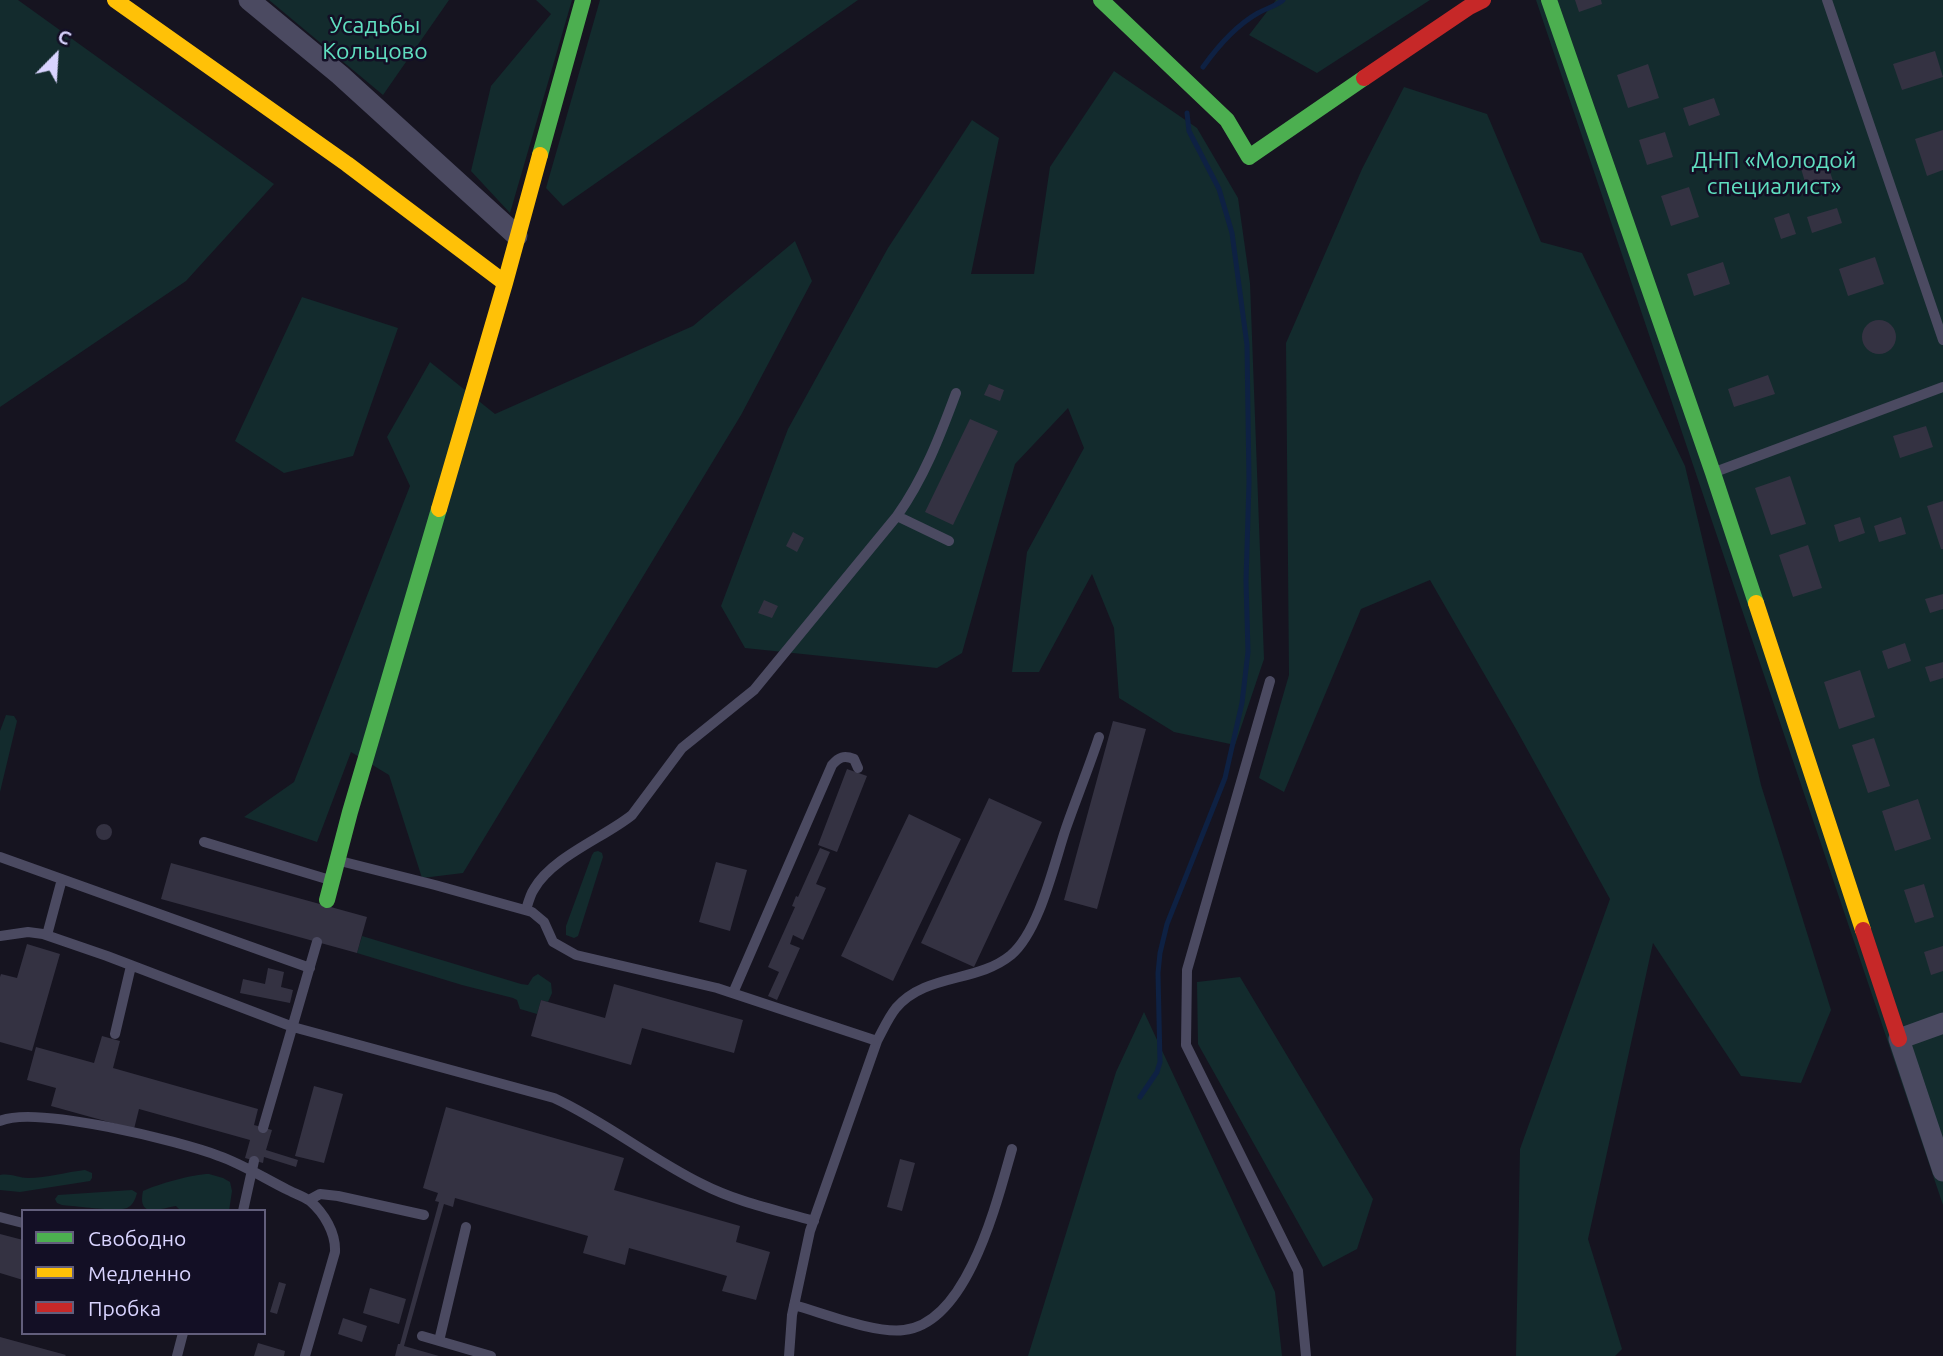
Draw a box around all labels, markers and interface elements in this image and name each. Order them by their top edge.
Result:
park label: Усадьбы Кольцово [322,11,428,65]
north arrow [21,21,91,91]
text: С [55,24,75,49]
park label: ДНП «Молодой специалист» [1692,146,1856,200]
legend [21,1209,266,1335]
text: Свободно [88,1226,186,1250]
text: Медленно [88,1261,191,1285]
text: Пробка [88,1296,161,1320]

